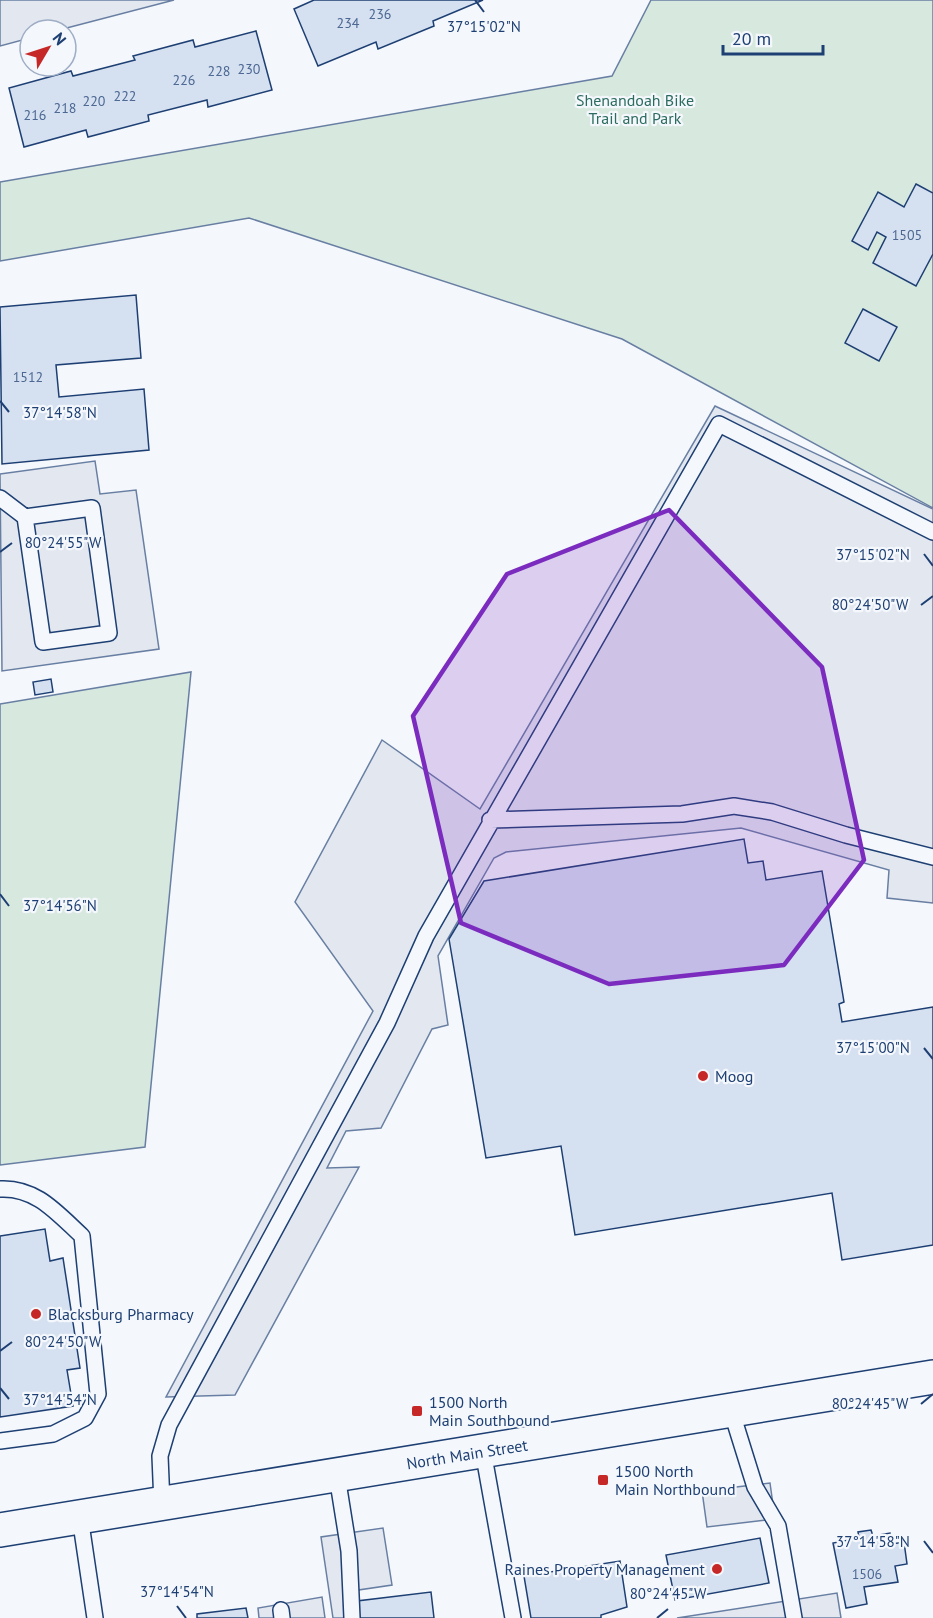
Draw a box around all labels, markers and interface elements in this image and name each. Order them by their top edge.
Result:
house number: 236 [369,5,391,23]
house number: 234 [337,14,360,32]
text: 37°15'02"N [447,17,521,36]
north arrow [18,18,78,78]
scale bar [723,18,824,56]
text: 20 m [732,27,771,50]
text: N [49,28,71,49]
house number: 230 [238,60,261,78]
house number: 228 [208,62,230,80]
house number: 226 [173,71,195,89]
house number: 222 [114,87,136,105]
park label: Shenandoah Bike Trail and Park [576,90,694,128]
house number: 220 [83,92,106,110]
house number: 218 [54,99,76,117]
house number: 216 [24,106,46,124]
house number: 1505 [892,226,922,244]
house number: 1512 [13,368,43,386]
text: 37°14'58"N [23,403,97,422]
text: 80°24'55"W [25,533,102,552]
text: 37°15'02"N [836,545,910,564]
text: 80°24'50"W [832,595,909,614]
text: 37°14'56"N [23,896,97,915]
text: 37°15'00"N [836,1038,910,1057]
place label: Moog [715,1066,753,1086]
marker: Moog [696,1069,710,1083]
place label: Blacksburg Pharmacy [48,1304,194,1324]
marker: Blacksburg Pharmacy [29,1307,43,1321]
text: 80°24'50"W [25,1332,102,1351]
text: 37°14'54"N [23,1390,97,1409]
place label: 1500 North Main Southbound [429,1392,550,1430]
text: 80°24'45"W [832,1394,909,1413]
marker: 1500 North Main Southbound [410,1404,424,1418]
street label: North Main Street [405,1434,530,1473]
place label: 1500 North Main Northbound [615,1461,736,1499]
marker: 1500 North Main Northbound [596,1473,610,1487]
text: 37°14'58"N [836,1532,910,1551]
place label: Raines Property Management [505,1559,706,1579]
marker: Raines Property Management [710,1562,724,1576]
house number: 1506 [852,1565,882,1583]
text: 37°14'54"N [140,1582,214,1601]
text: 80°24'45"W [630,1584,707,1603]

